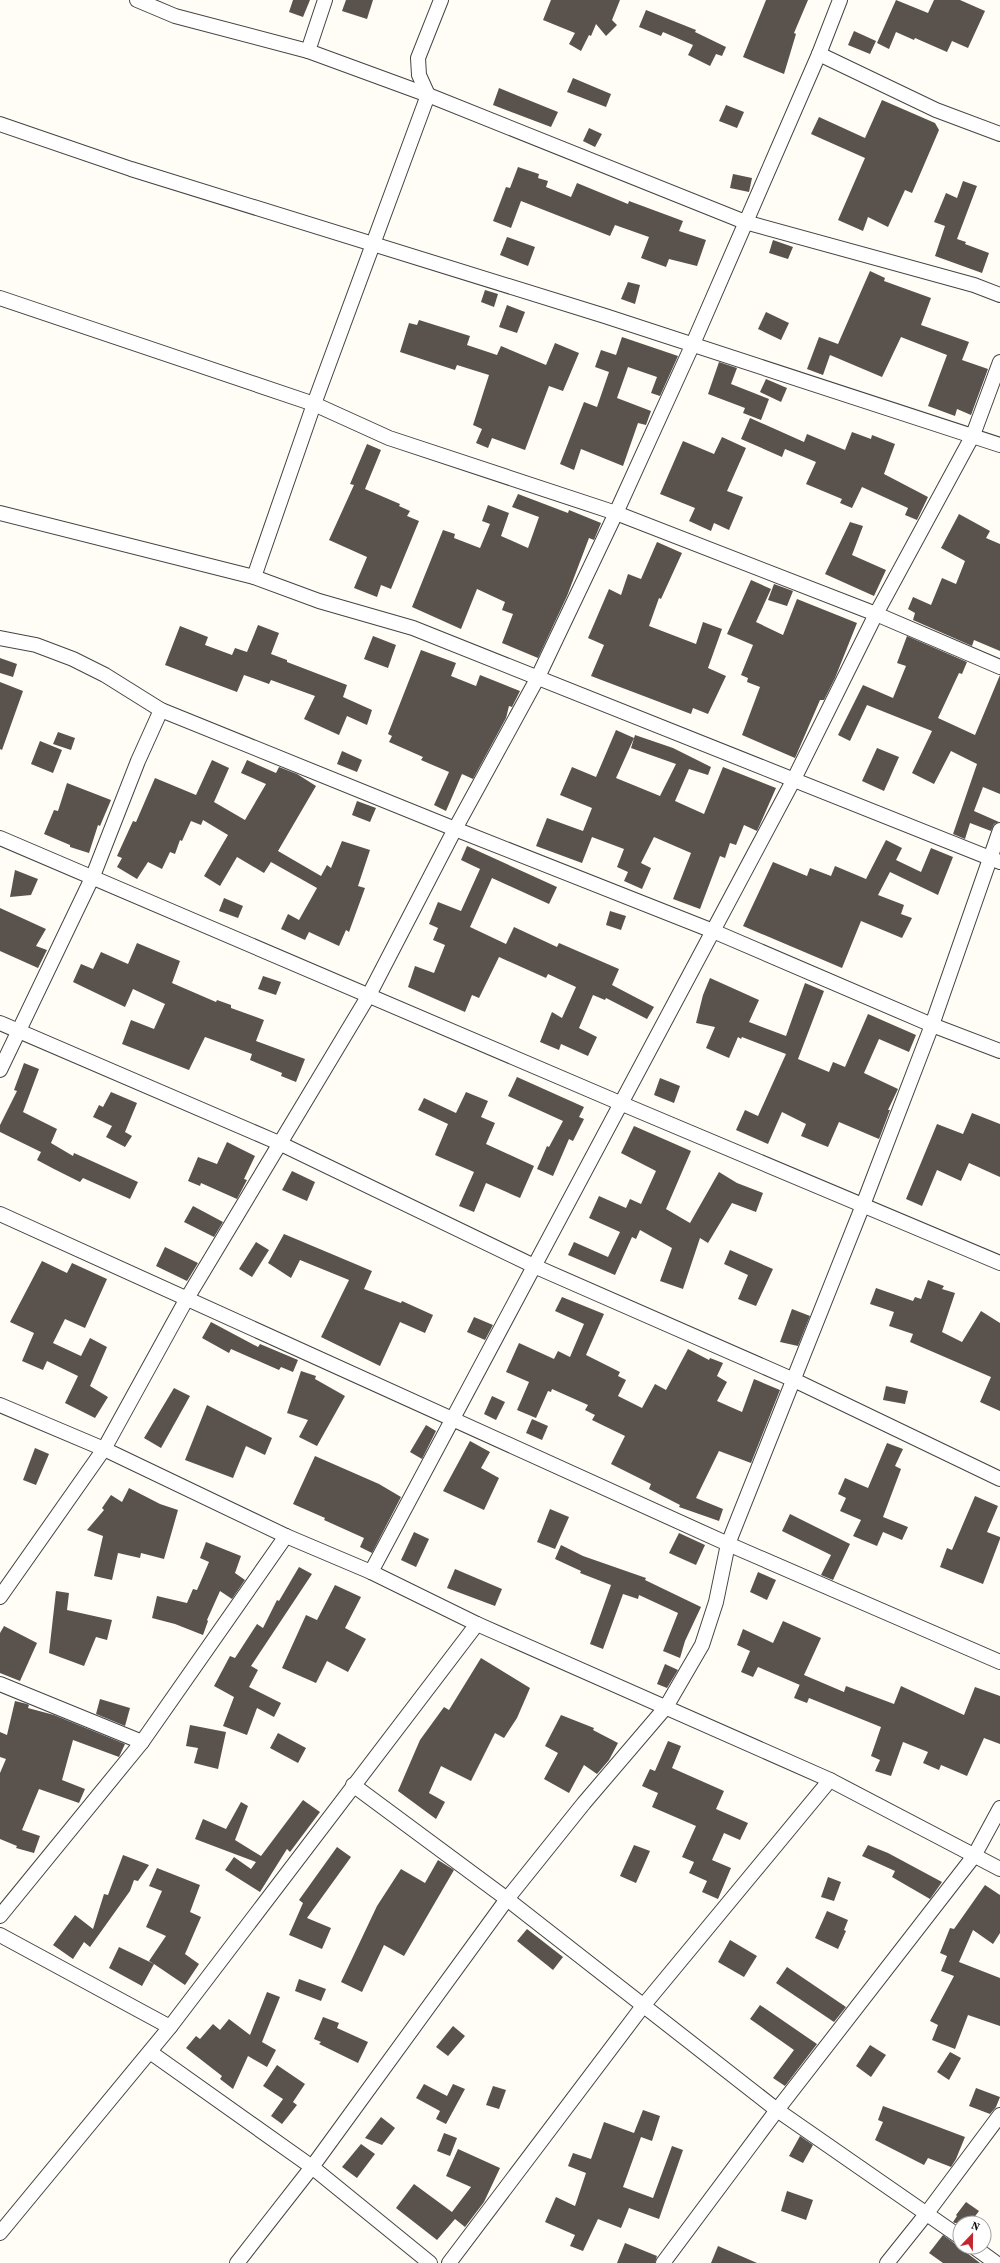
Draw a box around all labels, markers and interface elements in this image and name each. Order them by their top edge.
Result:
north arrow [952,2215,992,2255]
text: N [969,2218,982,2235]

